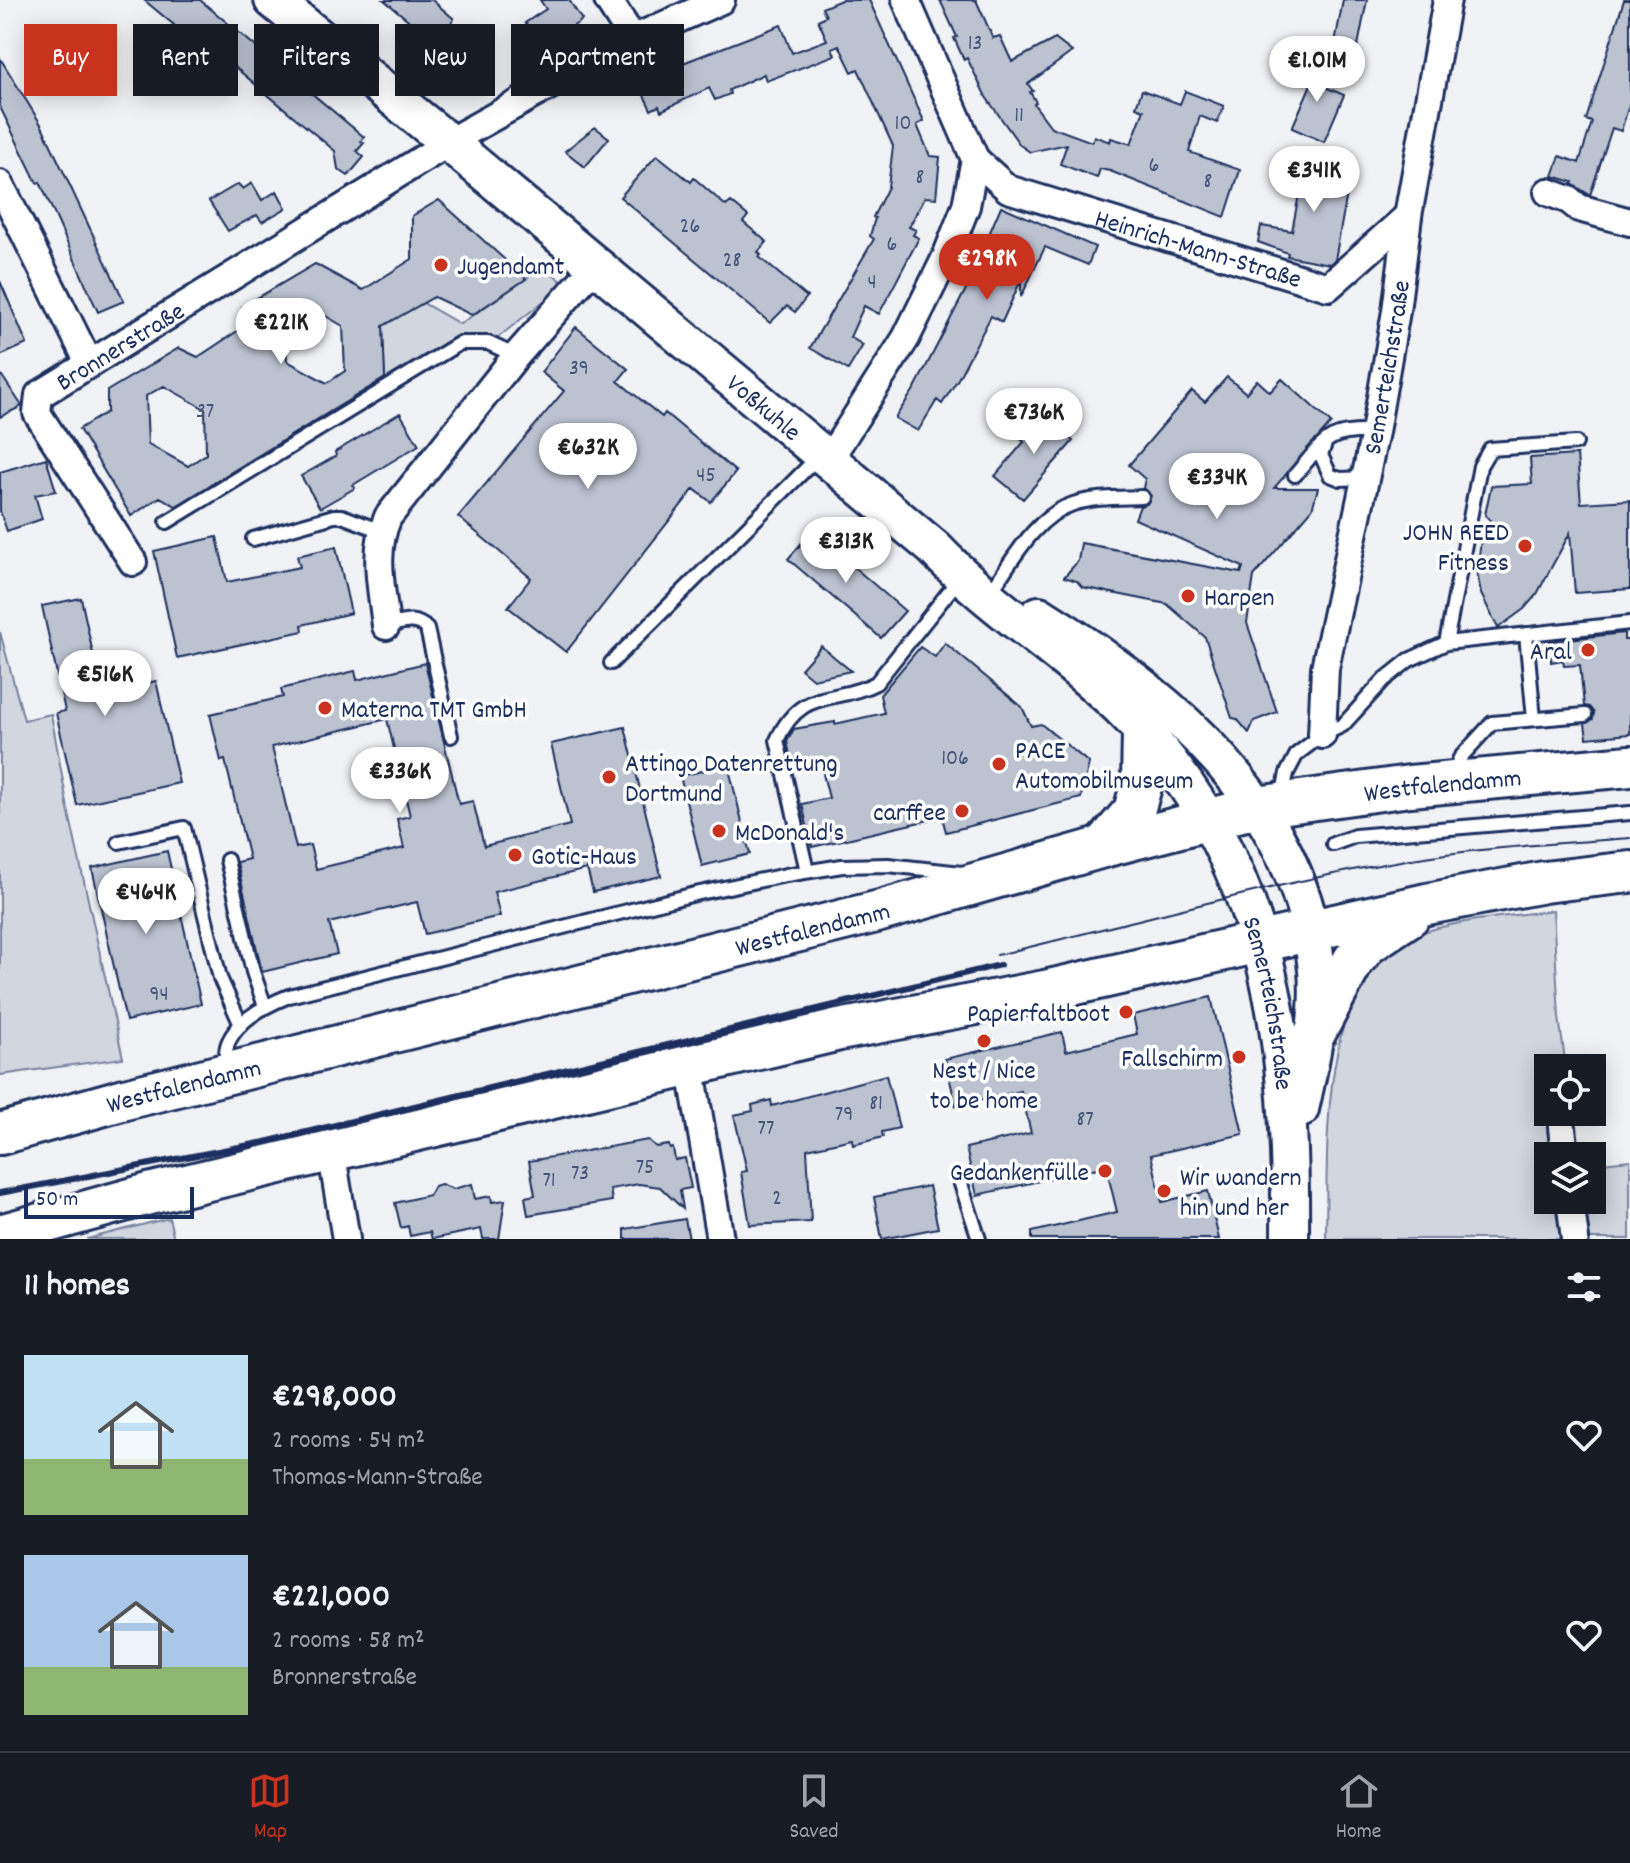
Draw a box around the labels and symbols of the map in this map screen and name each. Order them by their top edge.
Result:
house number: 13 [968,29,982,60]
pin: €1.01M [1252,36,1382,104]
house number: 11 [1014,101,1024,132]
house number: 10 [895,109,911,140]
pin: €341K [1258,146,1370,214]
house number: 6 [1149,151,1159,182]
house number: 8 [916,163,924,194]
house number: 8 [1204,167,1212,198]
street label: Heinrich-Mann-Straße [1090,202,1306,300]
house number: 26 [680,212,700,243]
house number: 6 [887,230,897,261]
pin: €298K [931,234,1043,302]
house number: 28 [723,246,741,277]
place label: Jugendamt [457,250,565,287]
marker: Jugendamt [432,256,450,274]
house number: 4 [867,268,877,299]
street label: Semerteichstraße [1356,278,1422,459]
street label: Bronnerstraße [50,295,193,402]
pin: €221K [225,298,337,366]
house number: 39 [569,354,589,385]
street label: Voßkuhle [717,367,808,452]
pin: €736K [978,388,1090,456]
house number: 37 [196,397,214,428]
pin: €632K [532,423,644,491]
pin: €334K [1161,453,1273,521]
house number: 45 [696,461,716,492]
place label: JOHN REED Fitness [1403,516,1509,583]
pin: €313K [790,517,902,585]
marker: JOHN REED Fitness [1516,537,1534,555]
place label: Harpen [1204,581,1275,618]
marker: Harpen [1179,587,1197,605]
place label: Aral [1530,635,1572,672]
marker: Aral [1579,641,1597,659]
pin: €516K [49,650,161,718]
place label: Materna TMT GmbH [341,693,527,730]
marker: Materna TMT GmbH [316,699,334,717]
place label: PACE Automobilmuseum [1015,734,1194,801]
house number: 106 [941,744,969,775]
pin: €336K [344,747,456,815]
place label: Attingo Datenrettung Dortmund [625,747,838,814]
marker: PACE Automobilmuseum [990,755,1008,773]
street label: Westfalendamm [1362,761,1523,814]
marker: Attingo Datenrettung Dortmund [600,768,618,786]
place label: carffee [873,796,946,833]
marker: carffee [953,802,971,820]
place label: McDonald's [735,816,844,853]
marker: McDonald's [710,822,728,840]
place label: Gotic-Haus [531,840,637,877]
marker: Gotic-Haus [506,846,524,864]
pin: €464K [90,868,202,936]
street label: Westfalendamm [732,894,895,968]
street label: Semerteichstraße [1231,912,1300,1092]
house number: 94 [149,980,169,1011]
place label: Papierfaltboot [967,997,1110,1034]
marker: Papierfaltboot [1117,1003,1135,1021]
marker: Nest / Nice to be home [975,1032,993,1050]
place label: Fallschirm [1121,1042,1223,1079]
marker: Fallschirm [1230,1048,1248,1066]
street label: Westfalendamm [103,1051,265,1125]
place label: Nest / Nice to be home [930,1054,1038,1121]
house number: 81 [869,1089,883,1120]
house number: 79 [835,1100,853,1131]
house number: 87 [1076,1105,1094,1136]
house number: 77 [758,1114,774,1145]
house number: 75 [636,1153,654,1184]
place label: Gedankenfülle [950,1156,1089,1193]
house number: 73 [571,1159,589,1190]
place label: Wir wandern hin und her [1180,1161,1302,1228]
marker: Gedankenfülle [1096,1162,1114,1180]
house number: 71 [542,1166,556,1197]
marker: Wir wandern hin und her [1155,1182,1173,1200]
scale bar [24,1183,194,1219]
house number: 2 [772,1184,782,1215]

